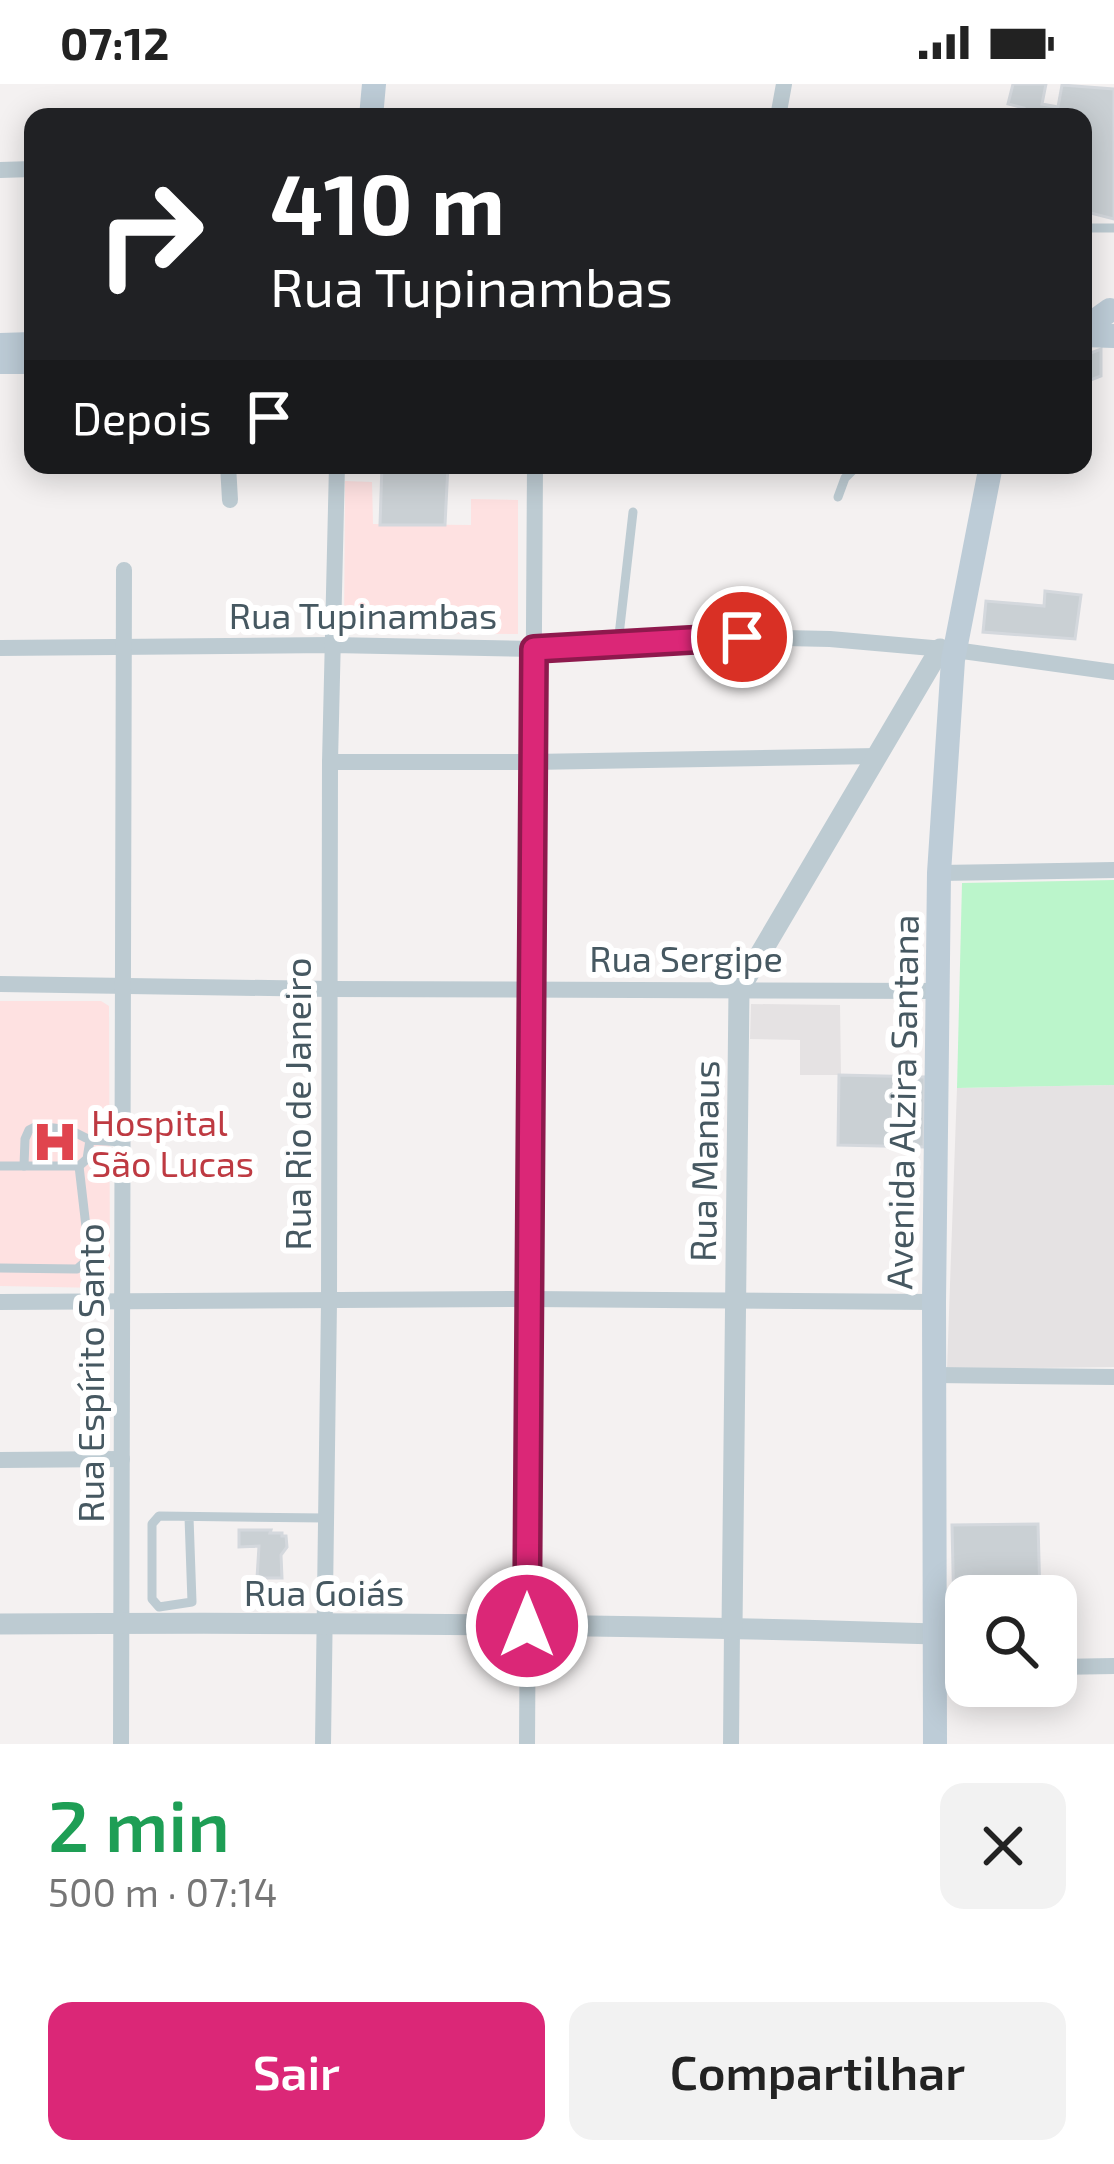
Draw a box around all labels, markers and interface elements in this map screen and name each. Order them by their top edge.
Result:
text: 07:12 [60,15,169,69]
text: 410 m [270,151,505,252]
icon: right [72,156,228,312]
text: Rua Tupinambas [270,253,673,318]
icon: arrive [236,384,302,450]
text: Depois [72,390,212,444]
pin [691,586,793,688]
street label: Rua Tupinambas [229,593,497,636]
icon: arrive [709,604,775,670]
street label: Avenida Alzira Santana [876,914,926,1290]
street label: Rua Sergipe [589,936,783,979]
street label: Rua Rio de Janeiro [275,957,318,1251]
street label: Rua Manaus [680,1060,726,1262]
place label: Hospital São Lucas [91,1100,254,1184]
hospital icon: Hospital São Lucas [30,1117,80,1167]
street label: Rua Espírito Santo [68,1223,111,1523]
position arrow [464,1563,590,1689]
street label: Rua Goiás [244,1570,404,1613]
map controls [945,1575,1077,1707]
button: search [945,1575,1077,1707]
text: 2 min [48,1780,230,1866]
button: close [940,1783,1066,1909]
text: 500 m · 07:14 [48,1868,278,1915]
button: Sair [48,2002,545,2140]
button: Compartilhar [569,2002,1066,2140]

